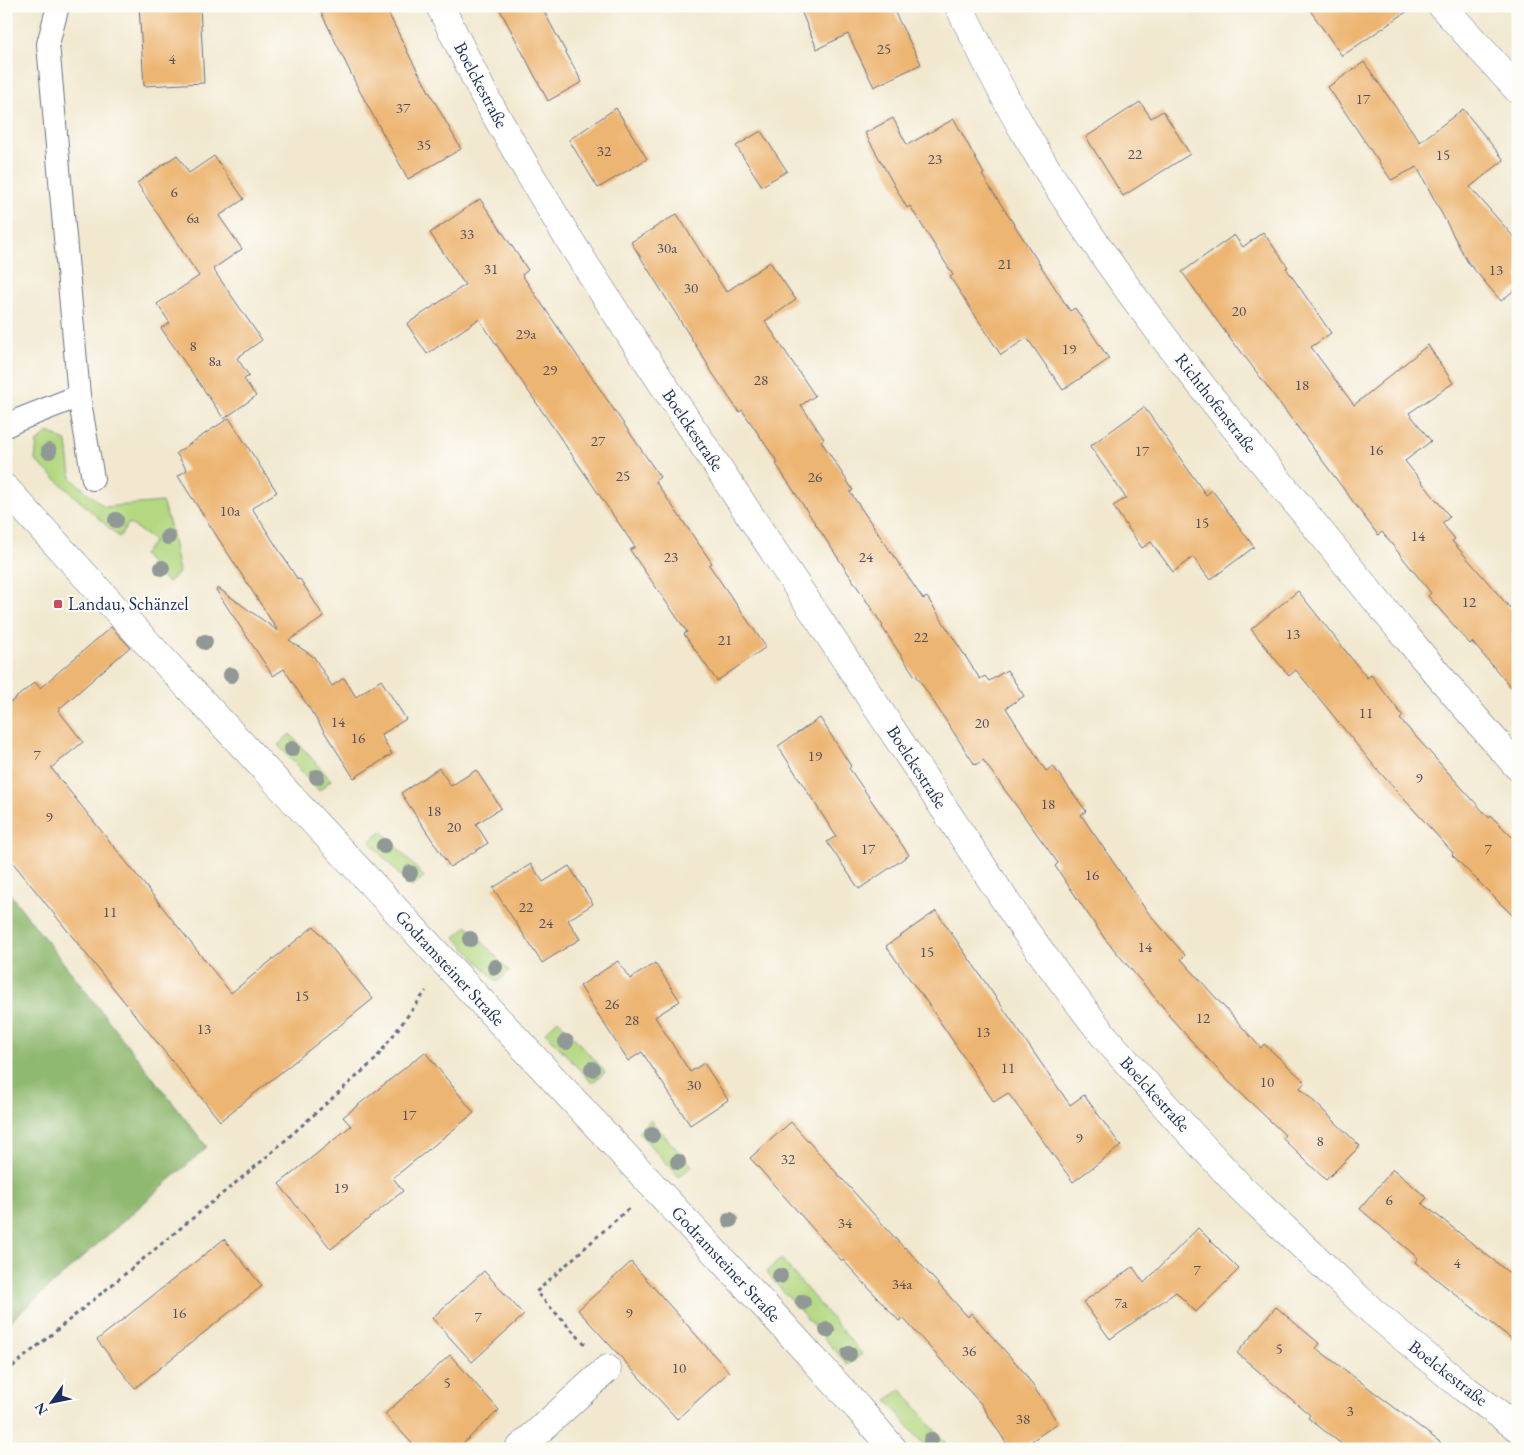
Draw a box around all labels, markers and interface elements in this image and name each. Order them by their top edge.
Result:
street label: Boelckestraße [449,38,514,132]
house number: 25 [877,39,891,58]
house number: 4 [168,49,176,68]
house number: 17 [1356,89,1371,108]
house number: 37 [396,98,411,117]
house number: 35 [417,135,431,154]
house number: 32 [597,141,612,160]
house number: 22 [1128,144,1143,163]
house number: 15 [1436,145,1450,164]
house number: 23 [928,149,942,168]
house number: 6 [170,182,178,201]
house number: 6a [186,208,200,227]
house number: 33 [460,224,474,243]
house number: 30a [657,238,677,257]
house number: 21 [998,254,1012,273]
house number: 31 [484,259,498,278]
house number: 13 [1489,260,1503,279]
house number: 30 [684,278,698,297]
house number: 20 [1232,301,1246,320]
house number: 29a [516,324,536,343]
house number: 8 [189,336,197,355]
house number: 19 [1062,339,1076,358]
street label: Richthofenstraße [1170,348,1262,457]
house number: 8a [208,351,222,370]
house number: 29 [543,360,557,379]
house number: 28 [754,370,768,389]
house number: 18 [1295,375,1309,394]
street label: Boelckestraße [657,384,729,475]
house number: 27 [591,431,606,450]
house number: 16 [1369,440,1383,459]
house number: 17 [1135,441,1150,460]
house number: 25 [616,466,630,485]
house number: 26 [808,467,822,486]
house number: 10a [220,501,240,520]
house number: 15 [1195,513,1209,532]
house number: 14 [1411,526,1426,545]
house number: 23 [664,547,678,566]
house number: 24 [859,547,874,566]
place label: Landau, Schänzel [68,592,189,615]
house number: 12 [1462,592,1477,611]
marker: Landau, Schänzel [52,598,64,610]
house number: 13 [1286,624,1300,643]
house number: 22 [914,627,929,646]
house number: 21 [718,630,732,649]
house number: 11 [1359,703,1373,722]
house number: 14 [331,712,346,731]
house number: 20 [975,713,989,732]
street label: Boelckestraße [882,721,953,813]
house number: 16 [351,728,365,747]
house number: 7 [33,745,41,764]
house number: 19 [808,746,822,765]
house number: 9 [1415,768,1423,787]
house number: 18 [1041,794,1055,813]
house number: 18 [427,801,441,820]
house number: 9 [45,807,53,826]
house number: 20 [447,817,461,836]
house number: 17 [861,839,876,858]
house number: 7 [1484,839,1492,858]
house number: 16 [1085,865,1099,884]
house number: 22 [519,897,534,916]
house number: 11 [103,902,117,921]
street label: Godramsteiner Straße [391,905,510,1031]
house number: 24 [539,913,554,932]
house number: 14 [1138,937,1153,956]
house number: 15 [920,942,934,961]
house number: 15 [295,986,309,1005]
house number: 26 [605,994,619,1013]
house number: 12 [1196,1008,1211,1027]
house number: 28 [625,1010,639,1029]
house number: 13 [197,1019,211,1038]
house number: 13 [976,1022,990,1041]
street label: Boelckestraße [1115,1051,1195,1136]
house number: 11 [1001,1058,1015,1077]
house number: 10 [1260,1072,1274,1091]
house number: 30 [687,1075,701,1094]
house number: 17 [402,1105,417,1124]
house number: 9 [1075,1128,1083,1147]
house number: 8 [1316,1131,1324,1150]
house number: 32 [781,1149,796,1168]
house number: 19 [334,1178,348,1197]
house number: 6 [1385,1190,1393,1209]
street label: Godramsteiner Straße [667,1201,786,1327]
house number: 34 [838,1213,853,1232]
house number: 4 [1453,1253,1461,1272]
house number: 7 [1193,1260,1201,1279]
house number: 34a [892,1274,912,1293]
house number: 7a [1114,1293,1128,1312]
house number: 16 [172,1303,186,1322]
house number: 9 [625,1303,633,1322]
house number: 7 [474,1307,482,1326]
street label: Boelckestraße [1404,1334,1493,1411]
house number: 5 [1275,1339,1283,1358]
house number: 36 [962,1341,976,1360]
house number: 10 [672,1358,686,1377]
house number: 5 [443,1373,451,1392]
north arrow [28,1378,78,1428]
text: N [30,1399,52,1419]
house number: 3 [1346,1401,1354,1420]
house number: 38 [1016,1409,1030,1428]

